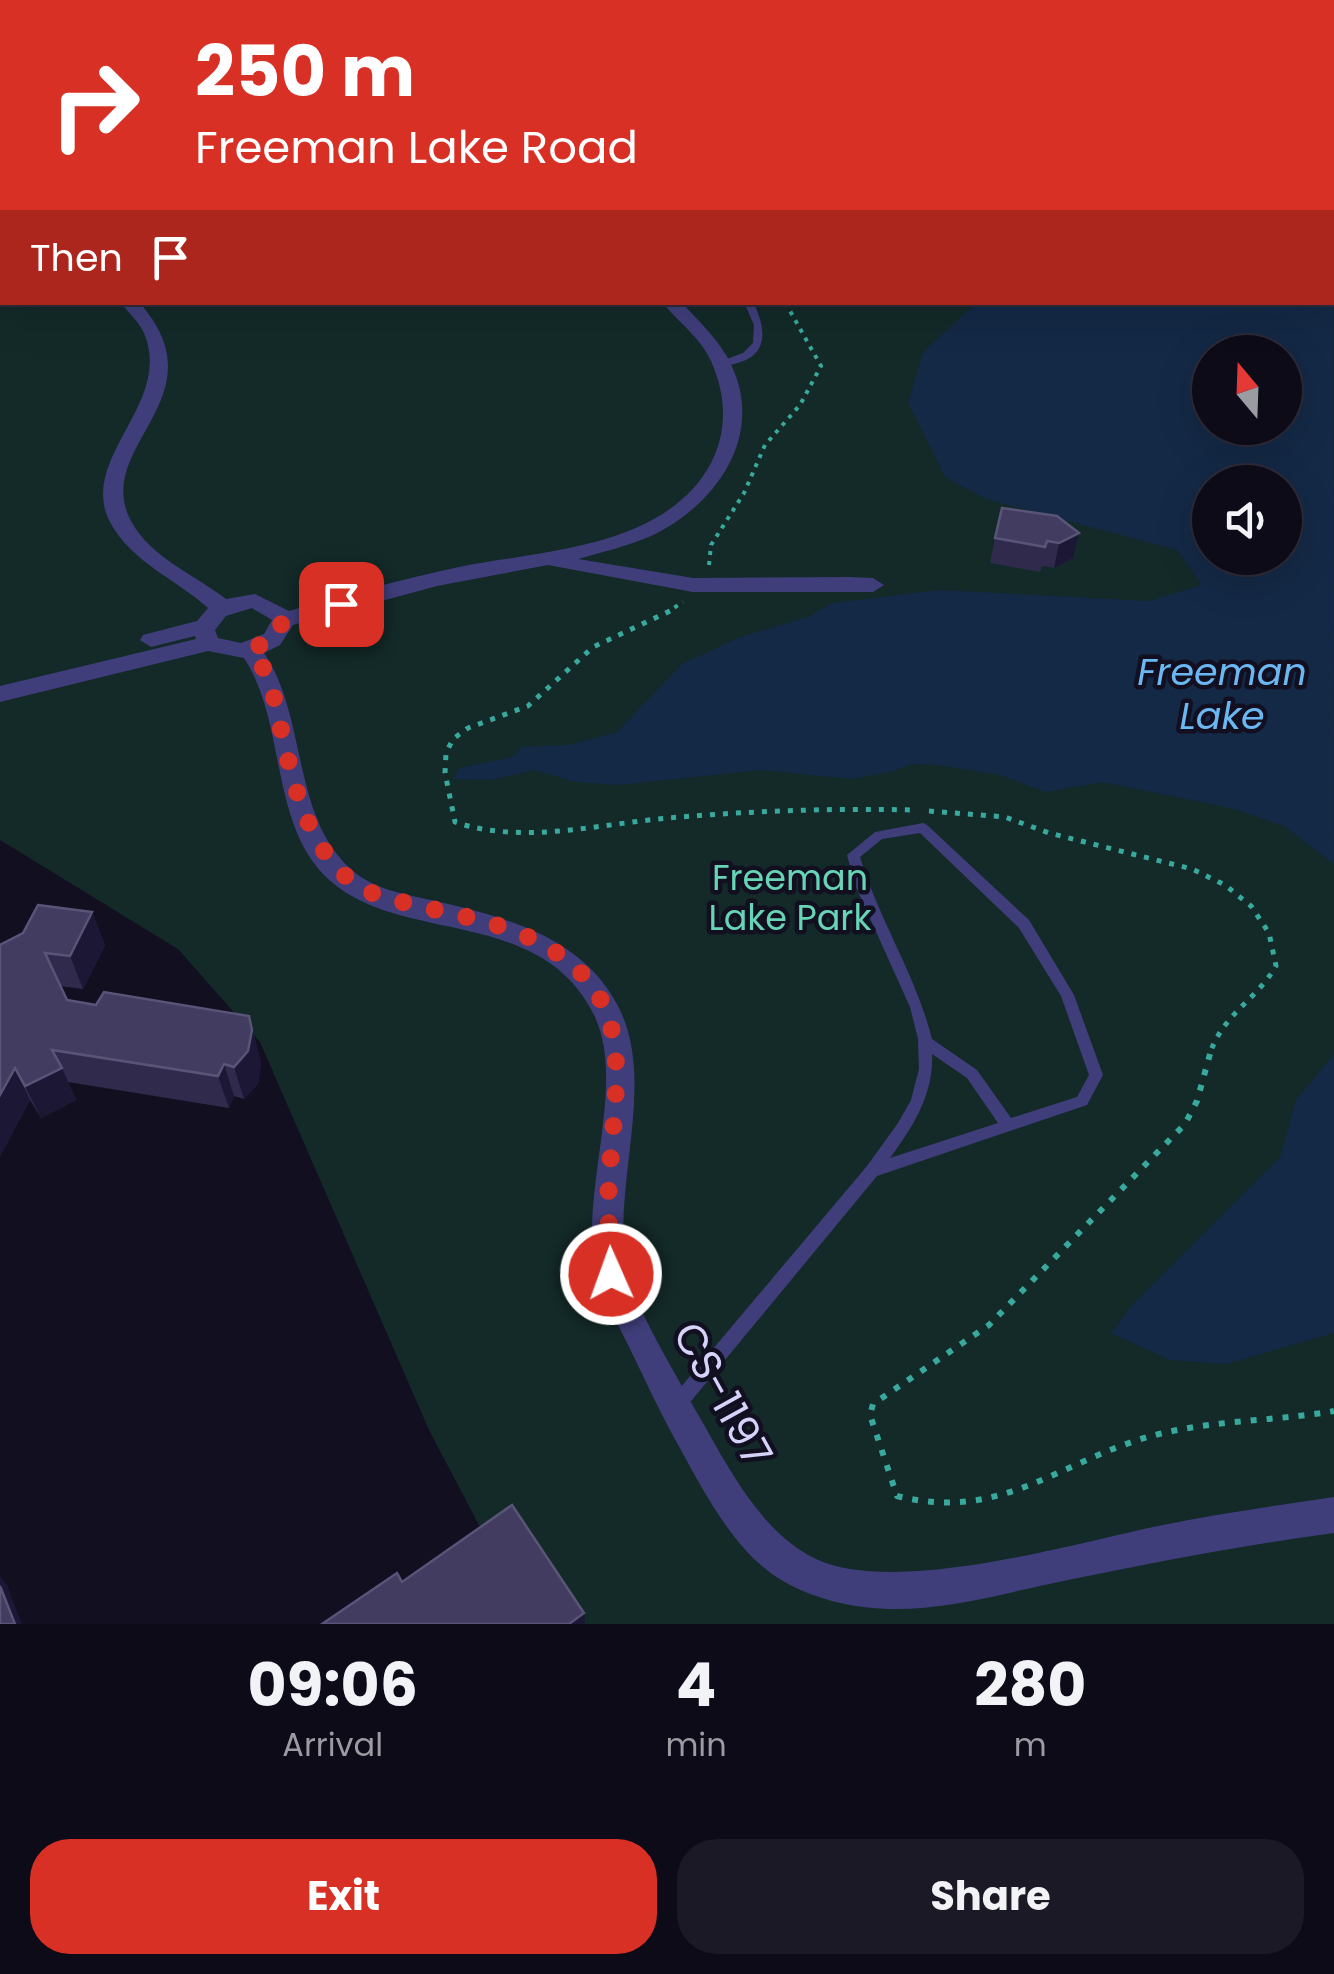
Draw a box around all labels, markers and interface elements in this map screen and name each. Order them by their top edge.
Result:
text: 250 m [195,22,415,121]
icon: right [30,40,160,170]
text: Freeman Lake Road [195,116,638,179]
icon: arrive [143,230,198,285]
text: Then [30,231,123,284]
north arrow [1192,335,1302,445]
map controls [1192,335,1302,575]
button: sound [1192,465,1302,575]
pin [299,562,384,647]
icon: arrive [314,577,369,632]
water label: Freeman Lake [1137,645,1307,742]
park label: Freeman Lake Park [709,853,871,942]
position arrow [559,1222,663,1326]
street label: CS-1197 [659,1312,786,1477]
text: 09:06 [248,1643,418,1727]
text: 4 [676,1643,716,1727]
text: 280 [974,1643,1086,1727]
text: Arrival [282,1722,383,1767]
text: min [665,1722,727,1767]
text: m [1014,1722,1047,1767]
button: Exit [30,1839,657,1954]
button: Share [677,1839,1304,1954]

